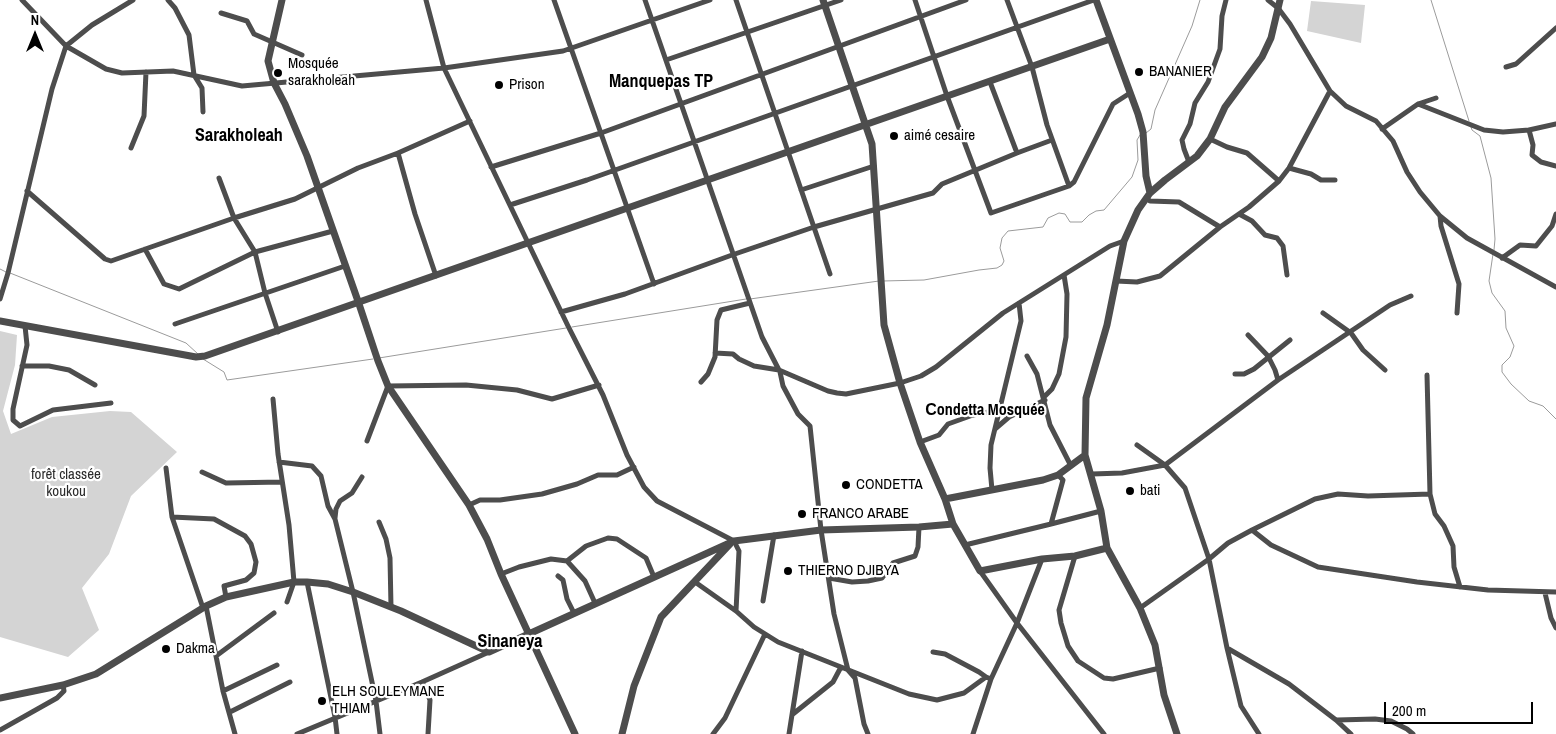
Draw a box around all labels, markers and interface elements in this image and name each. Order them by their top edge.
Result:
north arrow [10,10,60,60]
text: N [31,11,39,29]
place label: Mosquée sarakholeah [288,55,355,90]
place label: BANANIER [1149,63,1212,81]
marker: BANANIER [1133,66,1145,78]
marker: Mosquée sarakholeah [272,67,284,79]
district label: Manquepas TP [609,71,713,93]
place label: Prison [509,76,545,94]
marker: Prison [493,79,505,91]
district label: Sarakholeah [195,125,283,147]
place label: aimé cesaire [904,127,975,145]
marker: aimé cesaire [888,130,900,142]
district label: Сondetta Mosquée [925,401,1045,421]
park label: forêt classée koukou [31,466,101,501]
place label: CONDETTA [856,476,923,494]
marker: CONDETTA [840,479,852,491]
place label: bati [1140,482,1161,500]
marker: bati [1124,485,1136,497]
place label: FRANCO ARABE [812,505,909,523]
marker: FRANCO ARABE [796,508,808,520]
place label: THIERNO DJIBYA [798,562,899,580]
marker: THIERNO DJIBYA [782,565,794,577]
district label: Sinaneya [478,631,542,653]
place label: Dakma [176,640,215,658]
marker: Dakma [160,643,172,655]
place label: ELH SOULEYMANE THIAM [332,683,445,718]
scale bar [1386,692,1535,724]
marker: ELH SOULEYMANE THIAM [316,695,328,707]
text: 200 m [1392,700,1426,721]

